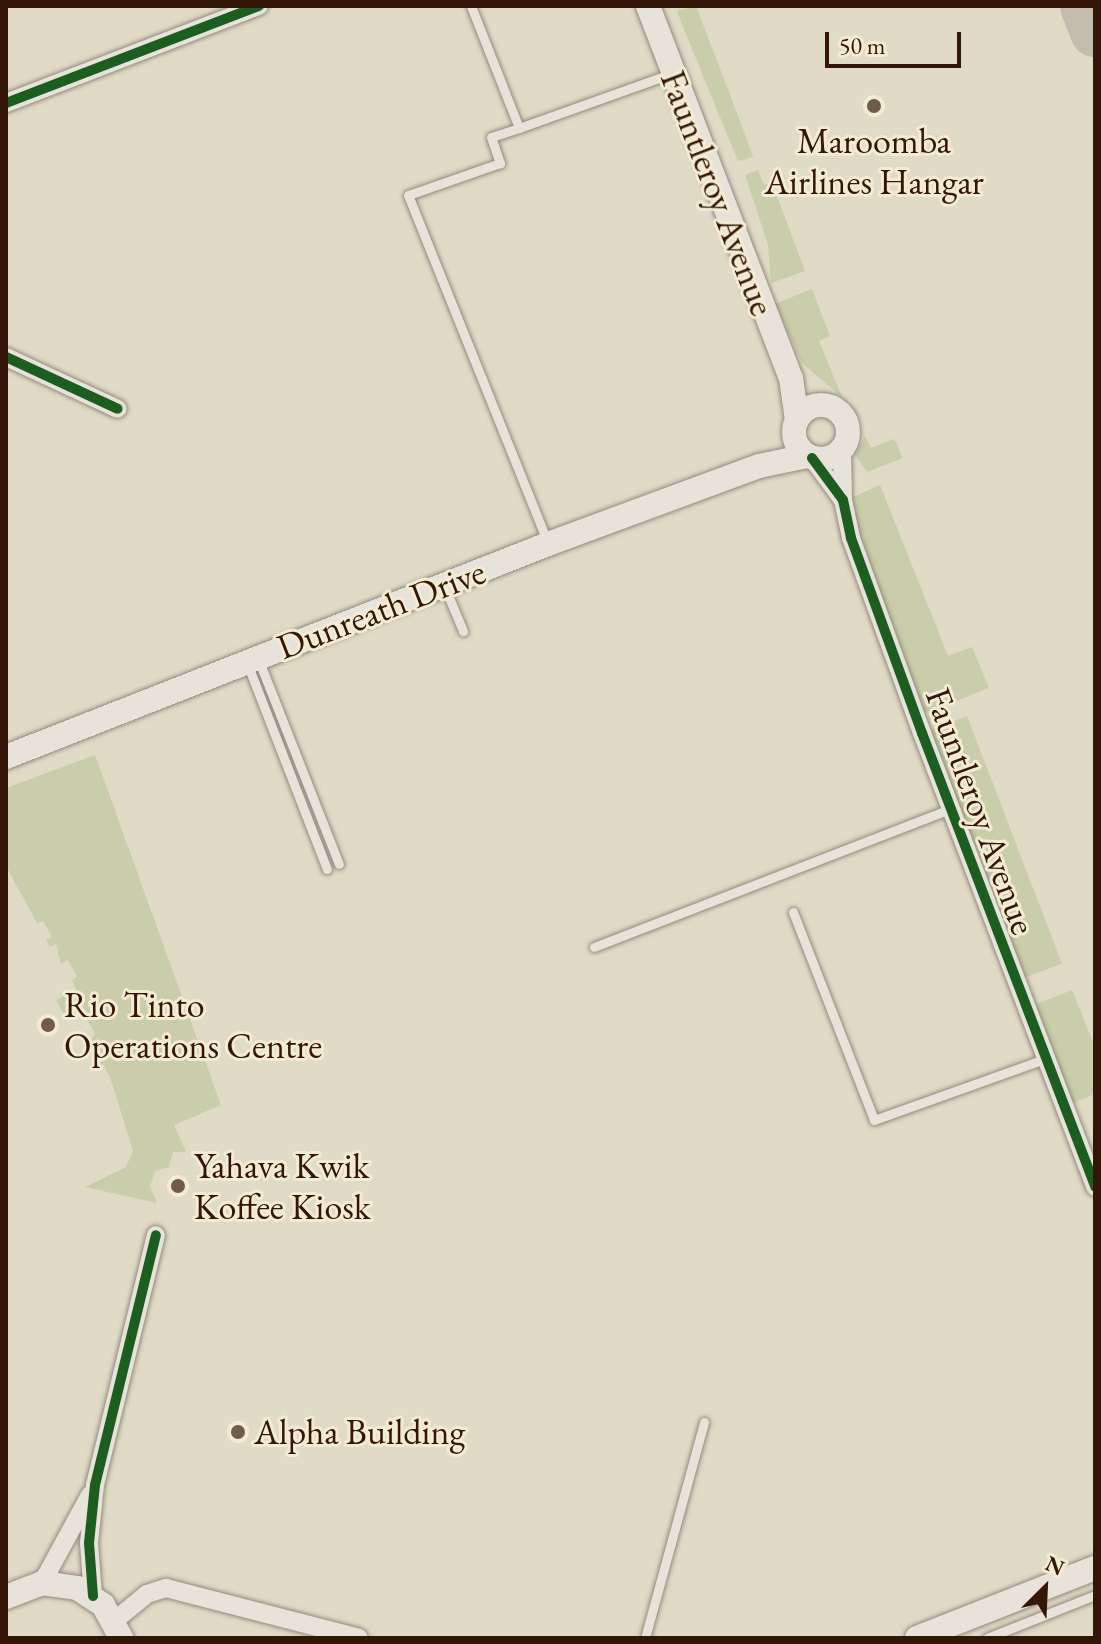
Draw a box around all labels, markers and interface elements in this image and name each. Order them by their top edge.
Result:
scale bar [829,16,965,66]
text: 50 m [839,30,886,61]
street label: Fauntleroy Avenue [651,64,785,322]
marker: Maroomba Airlines Hangar [865,97,883,115]
place label: Maroomba Airlines Hangar [764,118,984,203]
street label: Dunreath Drive [271,550,491,668]
street label: Fauntleroy Avenue [916,682,1046,940]
place label: Rio Tinto Operations Centre [64,982,322,1067]
marker: Rio Tinto Operations Centre [39,1016,57,1034]
place label: Yahava Kwik Koffee Kiosk [194,1143,371,1228]
marker: Yahava Kwik Koffee Kiosk [169,1177,187,1195]
place label: Alpha Building [254,1410,465,1454]
marker: Alpha Building [229,1423,247,1441]
north arrow [1005,1548,1085,1628]
text: N [1041,1549,1069,1582]

